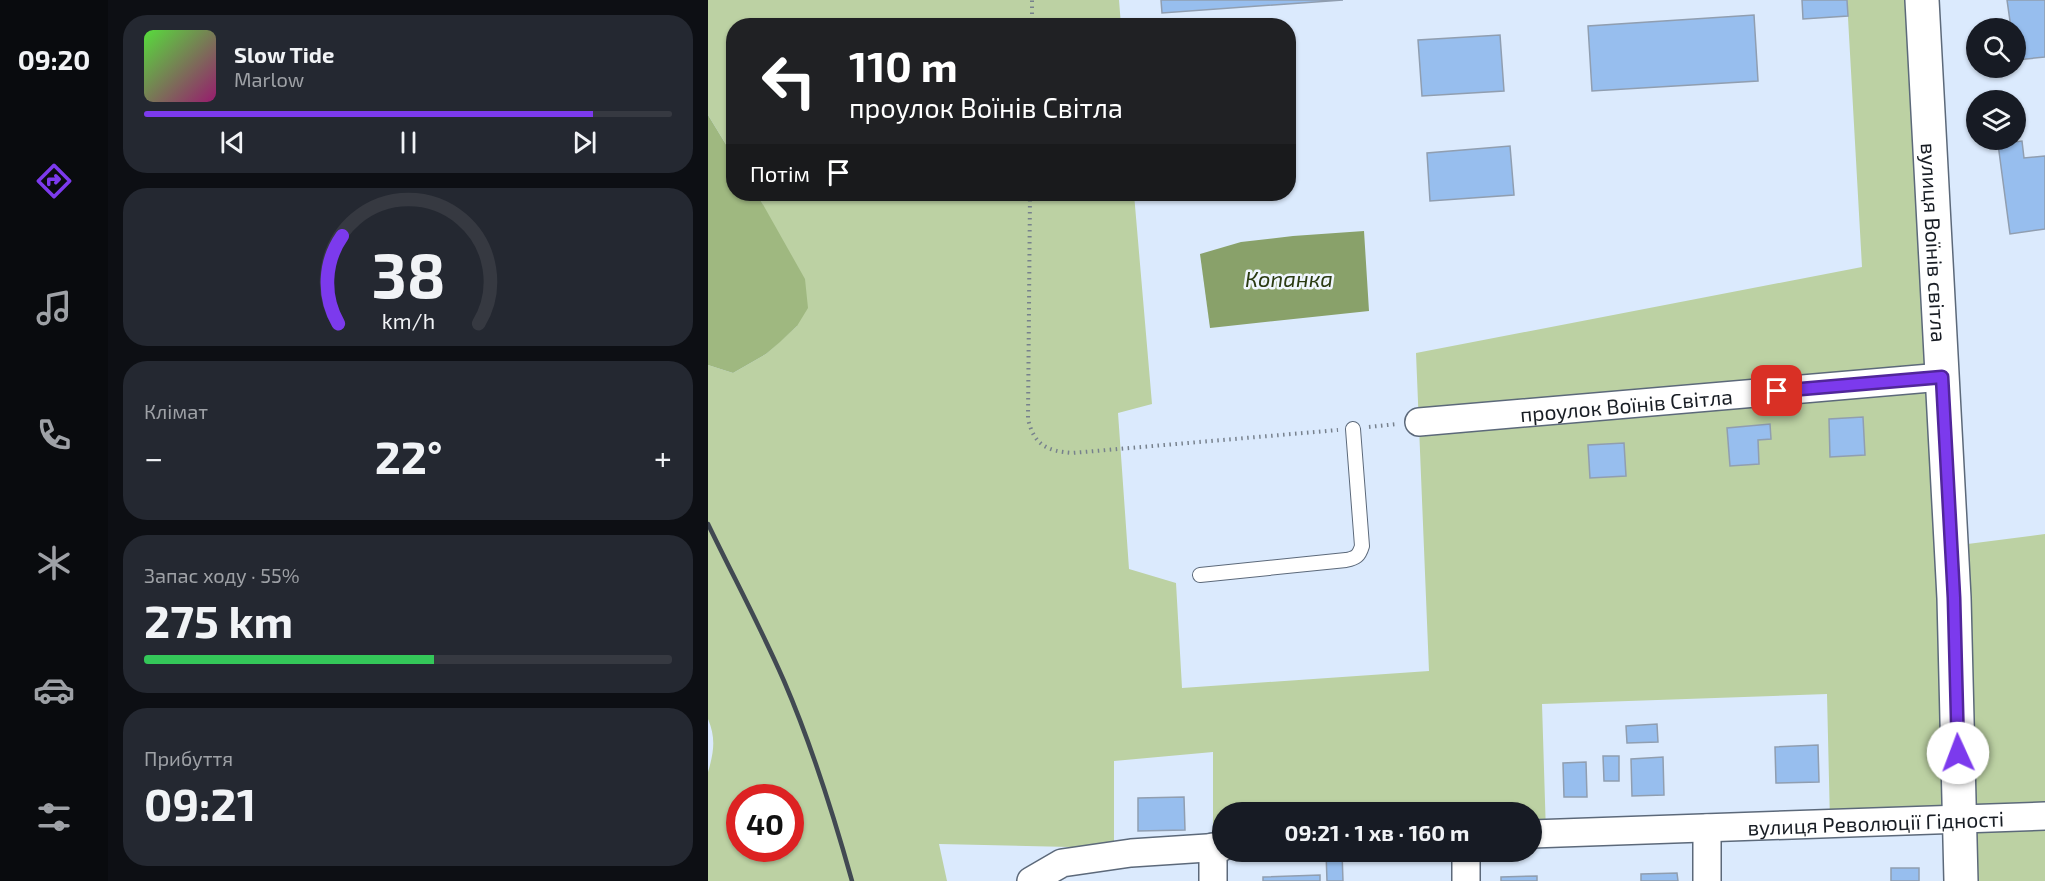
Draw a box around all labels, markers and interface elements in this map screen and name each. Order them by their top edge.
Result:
map controls [1966,18,2026,150]
button: search [1966,18,2026,78]
text: 110 m [849,40,958,90]
text: Slow Tide [234,41,334,67]
icon: left [750,42,828,120]
text: 09:20 [18,43,90,75]
text: Marlow [234,67,304,91]
button: layers [1966,90,2026,150]
text: проулок Воїнів Світла [849,91,1123,123]
icon: previous [216,126,249,159]
icon: pause [392,126,425,159]
icon: next [568,126,601,159]
street label: вулиця Воїнів світла [1917,142,1953,343]
icon: arrive [822,156,855,189]
icon: directions [33,160,75,202]
text: Потім [750,160,810,186]
text: 38 [371,236,445,311]
water label: Копанка [1245,265,1333,291]
icon: music [33,287,75,329]
text: km/h [381,309,435,334]
pin [1751,365,1802,416]
icon: arrive [1760,374,1793,407]
street label: проулок Воїнів Світла [1519,383,1734,426]
text: Клімат [144,399,208,423]
icon: phone [33,414,75,456]
text: 22° [375,429,442,483]
text: − [144,437,163,477]
text: + [654,437,672,477]
icon: climate [33,542,75,584]
text: Запас ходу · 55% [144,563,300,587]
text: 275 km [144,593,293,647]
icon: car [33,669,75,711]
position arrow [1926,721,1990,785]
text: Прибуття [144,746,233,770]
text: 09:21 [144,776,256,830]
speed limit sign: 40 [726,784,804,862]
icon: filters [33,796,75,838]
street label: вулиця Революції Гідності [1747,805,2004,840]
text: 09:21 · 1 хв · 160 m [1285,819,1469,845]

